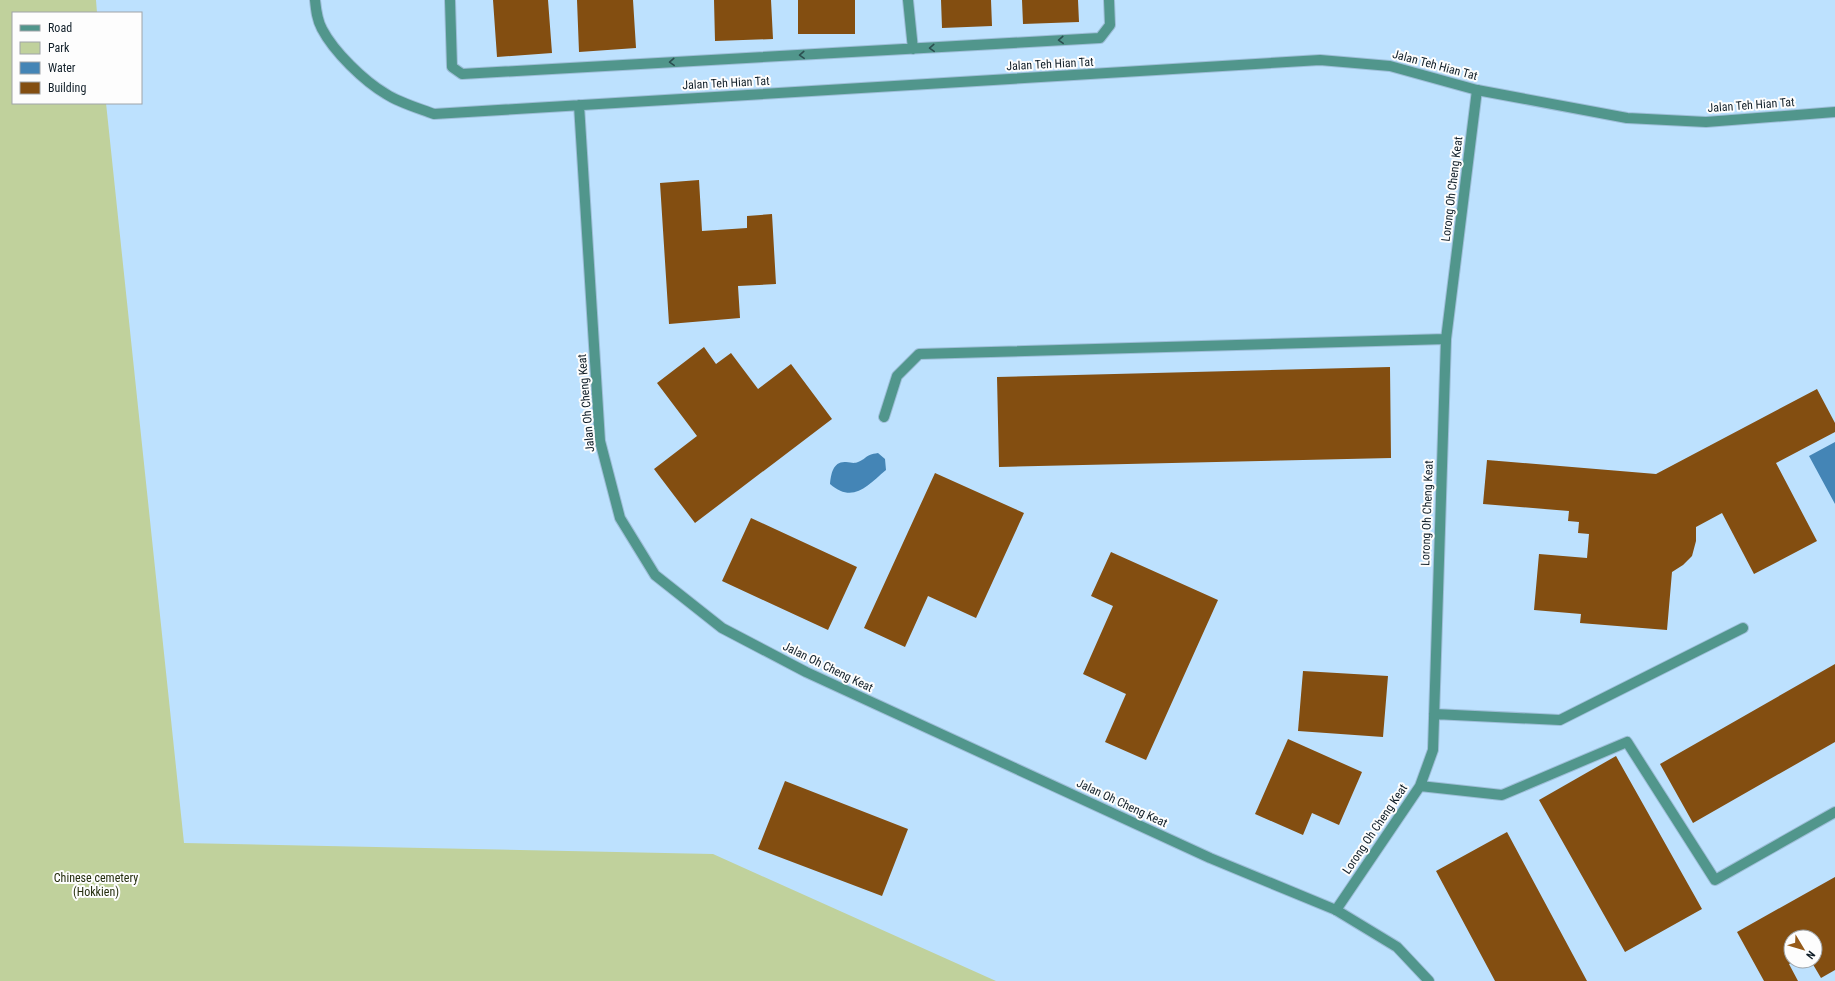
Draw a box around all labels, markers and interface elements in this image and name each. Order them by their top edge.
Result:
legend [12,12,142,104]
text: Road [48,21,72,35]
one-way arrow [1058,36,1064,45]
text: Park [48,41,70,55]
one-way arrow [929,43,935,52]
street label: Jalan Teh Hian Tat [1391,47,1479,83]
one-way arrow [799,51,805,59]
street label: Jalan Teh Hian Tat [1006,55,1094,73]
one-way arrow [669,58,675,67]
text: Water [48,61,76,75]
street label: Jalan Teh Hian Tat [682,74,770,92]
text: Building [48,81,86,95]
street label: Jalan Teh Hian Tat [1707,95,1796,115]
street label: Lorong Oh Cheng Keat [1439,135,1465,242]
street label: Jalan Oh Cheng Keat [575,353,597,453]
street label: Lorong Oh Cheng Keat [1418,460,1436,566]
street label: Jalan Oh Cheng Keat [781,639,876,695]
street label: Jalan Oh Cheng Keat [1074,776,1170,830]
street label: Lorong Oh Cheng Keat [1340,781,1411,877]
park label: Chinese cemetery (Hokkien) [54,871,138,899]
north arrow [1783,929,1823,969]
text: N [1803,948,1818,962]

